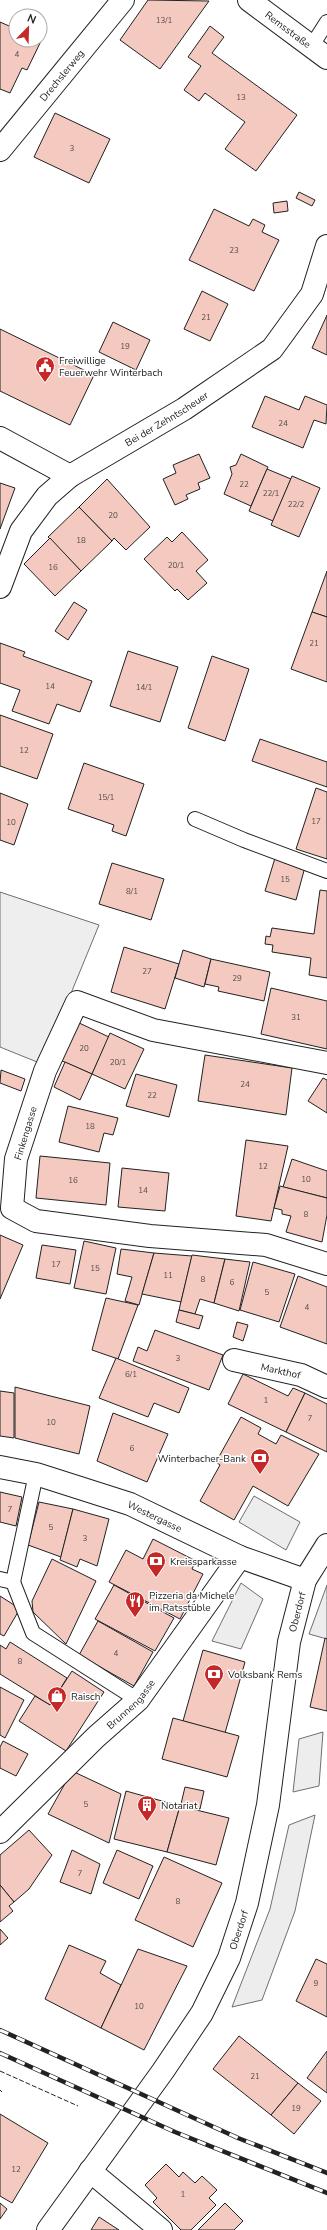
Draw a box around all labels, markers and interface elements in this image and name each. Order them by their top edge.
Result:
north arrow [8,8,48,48]
street label: Remsstraße [262,8,314,52]
text: N [25,11,38,28]
house number: 13/1 [156,15,173,26]
street label: Drechslerweg [37,47,88,104]
house number: 4 [15,49,20,60]
house number: 13 [236,92,246,103]
house number: 3 [70,143,75,154]
house number: 23 [229,245,239,256]
house number: 21 [201,312,211,323]
house number: 19 [120,341,130,352]
place label: Freiwillige Feuerwehr Winterbach [59,354,163,380]
public building icon: Freiwillige Feuerwehr Winterbach [34,355,56,383]
street label: Bei der Zehntscheuer [123,388,212,450]
house number: 24 [278,418,288,429]
house number: 22 [239,479,249,490]
house number: 22/1 [263,488,280,499]
house number: 22/2 [288,499,305,510]
house number: 20 [108,510,118,521]
house number: 18 [76,535,86,546]
house number: 20/1 [168,560,185,571]
house number: 16 [48,562,58,573]
house number: 21 [309,638,319,649]
house number: 14 [45,681,55,692]
house number: 14/1 [136,682,153,693]
house number: 12 [19,745,29,756]
house number: 15/1 [98,792,115,803]
house number: 17 [311,816,321,827]
house number: 10 [6,817,16,828]
house number: 15 [280,874,290,885]
house number: 8/1 [126,886,138,897]
house number: 27 [142,966,152,977]
house number: 29 [232,973,242,984]
house number: 31 [291,1012,301,1023]
house number: 20 [79,1043,89,1054]
house number: 20/1 [110,1057,127,1068]
house number: 24 [240,1079,250,1090]
house number: 22 [147,1090,157,1101]
street label: Finkengasse [11,1105,41,1162]
house number: 18 [85,1121,95,1132]
house number: 12 [258,1161,268,1172]
house number: 10 [301,1174,311,1185]
house number: 16 [68,1175,78,1186]
house number: 14 [138,1185,148,1196]
house number: 8 [304,1209,309,1220]
house number: 17 [51,1259,61,1270]
house number: 15 [90,1263,100,1274]
house number: 11 [163,1270,173,1281]
house number: 8 [201,1274,206,1285]
house number: 6 [230,1277,235,1288]
house number: 5 [265,1287,270,1298]
house number: 4 [305,1302,310,1313]
house number: 3 [176,1353,181,1364]
street label: Markthof [259,1360,303,1383]
house number: 6/1 [125,1369,137,1380]
house number: 1 [264,1395,269,1406]
house number: 7 [308,1413,313,1424]
house number: 10 [46,1417,56,1428]
house number: 6 [130,1443,135,1454]
bank icon: Winterbacher-Bank [249,1447,271,1475]
place label: Winterbacher-Bank [158,1452,247,1466]
street label: Westergasse [125,1498,184,1536]
house number: 7 [8,1504,13,1515]
house number: 5 [49,1522,54,1533]
house number: 3 [83,1533,88,1544]
bank icon: Kreissparkasse [145,1550,167,1578]
place label: Kreissparkasse [170,1555,237,1569]
place label: Pizzeria da Michele im Ratsstüble [149,1589,234,1615]
restaurant icon: Pizzeria da Michele im Ratsstüble [124,1590,146,1618]
street label: Oberdorf [286,1590,310,1634]
house number: 4 [114,1648,119,1659]
house number: 8 [18,1656,23,1667]
bank icon: Volksbank Rems [203,1663,225,1691]
place label: Volksbank Rems [227,1668,302,1682]
street label: Brunnengasse [104,1677,159,1733]
shop icon: Raisch [46,1685,68,1713]
place label: Raisch [71,1690,100,1704]
building icon: Notariat [136,1794,158,1822]
house number: 5 [84,1799,89,1810]
place label: Notariat [161,1799,198,1813]
house number: 7 [78,1868,83,1879]
house number: 8 [176,1896,181,1907]
street label: Oberdorf [226,1908,252,1952]
house number: 9 [314,1978,319,1989]
house number: 10 [134,2001,144,2012]
house number: 21 [250,2071,260,2082]
house number: 19 [291,2103,301,2114]
house number: 12 [11,2164,21,2175]
house number: 1 [181,2189,186,2200]

